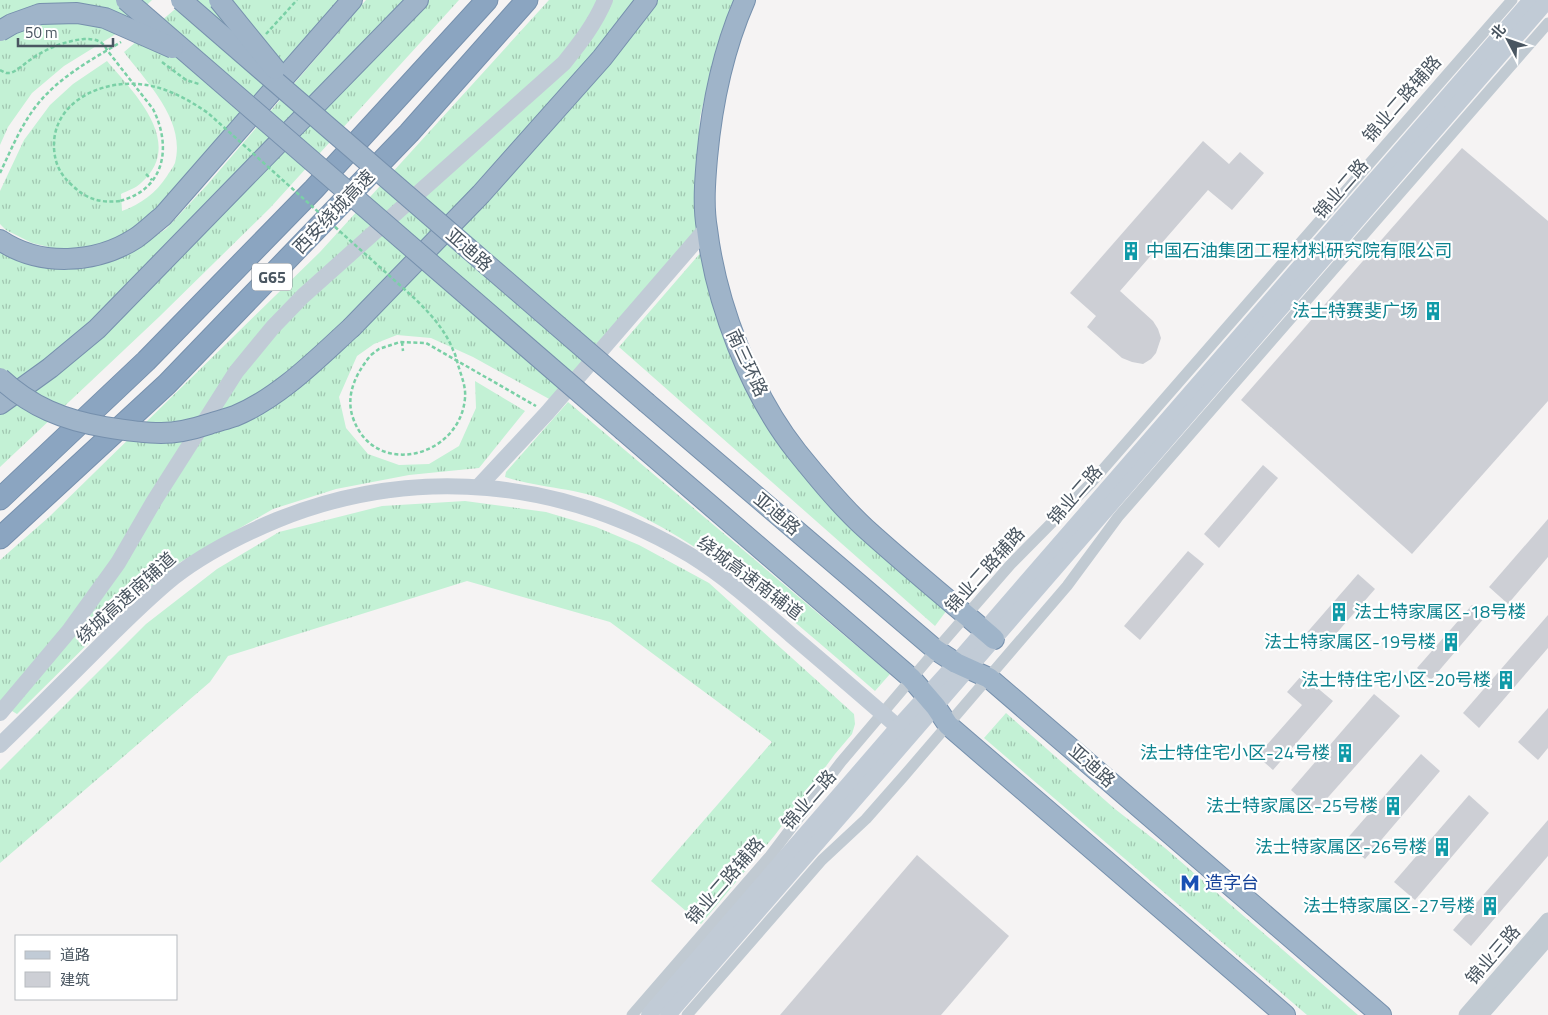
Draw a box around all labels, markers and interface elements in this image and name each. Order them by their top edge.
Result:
scale bar [18,15,112,47]
north arrow [1483,15,1533,65]
text: 北 [1485,19,1510,43]
text: 50 m [25,21,58,44]
street label: 锦业二路辅路 [1356,49,1447,148]
street label: 锦业二路 [1307,153,1374,225]
street label: 西安绕城高速 [286,163,381,260]
street label: 亚迪路 [440,222,499,278]
place label: 中国石油集团工程材料研究院有限公司 [1146,237,1452,264]
building icon: 中国石油集团工程材料研究院有限公司 [1120,240,1142,262]
road number: G65 [252,264,292,290]
place label: 法士特赛斐广场 [1292,297,1418,324]
building icon: 法士特赛斐广场 [1422,300,1444,322]
street label: 南三环路 [720,324,775,401]
street label: 锦业二路 [1041,459,1108,531]
street label: 亚迪路 [748,486,807,541]
street label: 锦业二路辅路 [938,521,1031,619]
street label: 绕城高速南辅道 [692,529,809,626]
street label: 绕城高速南辅道 [70,545,182,650]
place label: 法士特家属区-18号楼 [1354,598,1526,625]
building icon: 法士特家属区-18号楼 [1328,601,1350,623]
place label: 法士特家属区-19号楼 [1264,628,1436,655]
building icon: 法士特家属区-19号楼 [1440,631,1462,653]
place label: 法士特住宅小区-20号楼 [1301,666,1491,693]
building icon: 法士特住宅小区-20号楼 [1495,669,1517,691]
street label: 亚迪路 [1063,738,1122,794]
place label: 法士特住宅小区-24号楼 [1140,739,1330,766]
building icon: 法士特住宅小区-24号楼 [1334,742,1356,764]
street label: 锦业二路 [775,764,842,836]
place label: 法士特家属区-25号楼 [1206,792,1378,819]
building icon: 法士特家属区-25号楼 [1382,795,1404,817]
street label: 锦业二路辅路 [679,831,770,930]
place label: 法士特家属区-26号楼 [1255,833,1427,860]
building icon: 法士特家属区-26号楼 [1431,836,1453,858]
place label: 造字台 [1205,869,1259,896]
metro station icon: 造字台 [1179,872,1201,894]
place label: 法士特家属区-27号楼 [1303,892,1475,919]
building icon: 法士特家属区-27号楼 [1479,895,1501,917]
street label: 锦业三路 [1459,919,1526,991]
legend [15,935,178,1000]
text: 道路 [60,943,90,966]
text: 建筑 [60,968,90,991]

